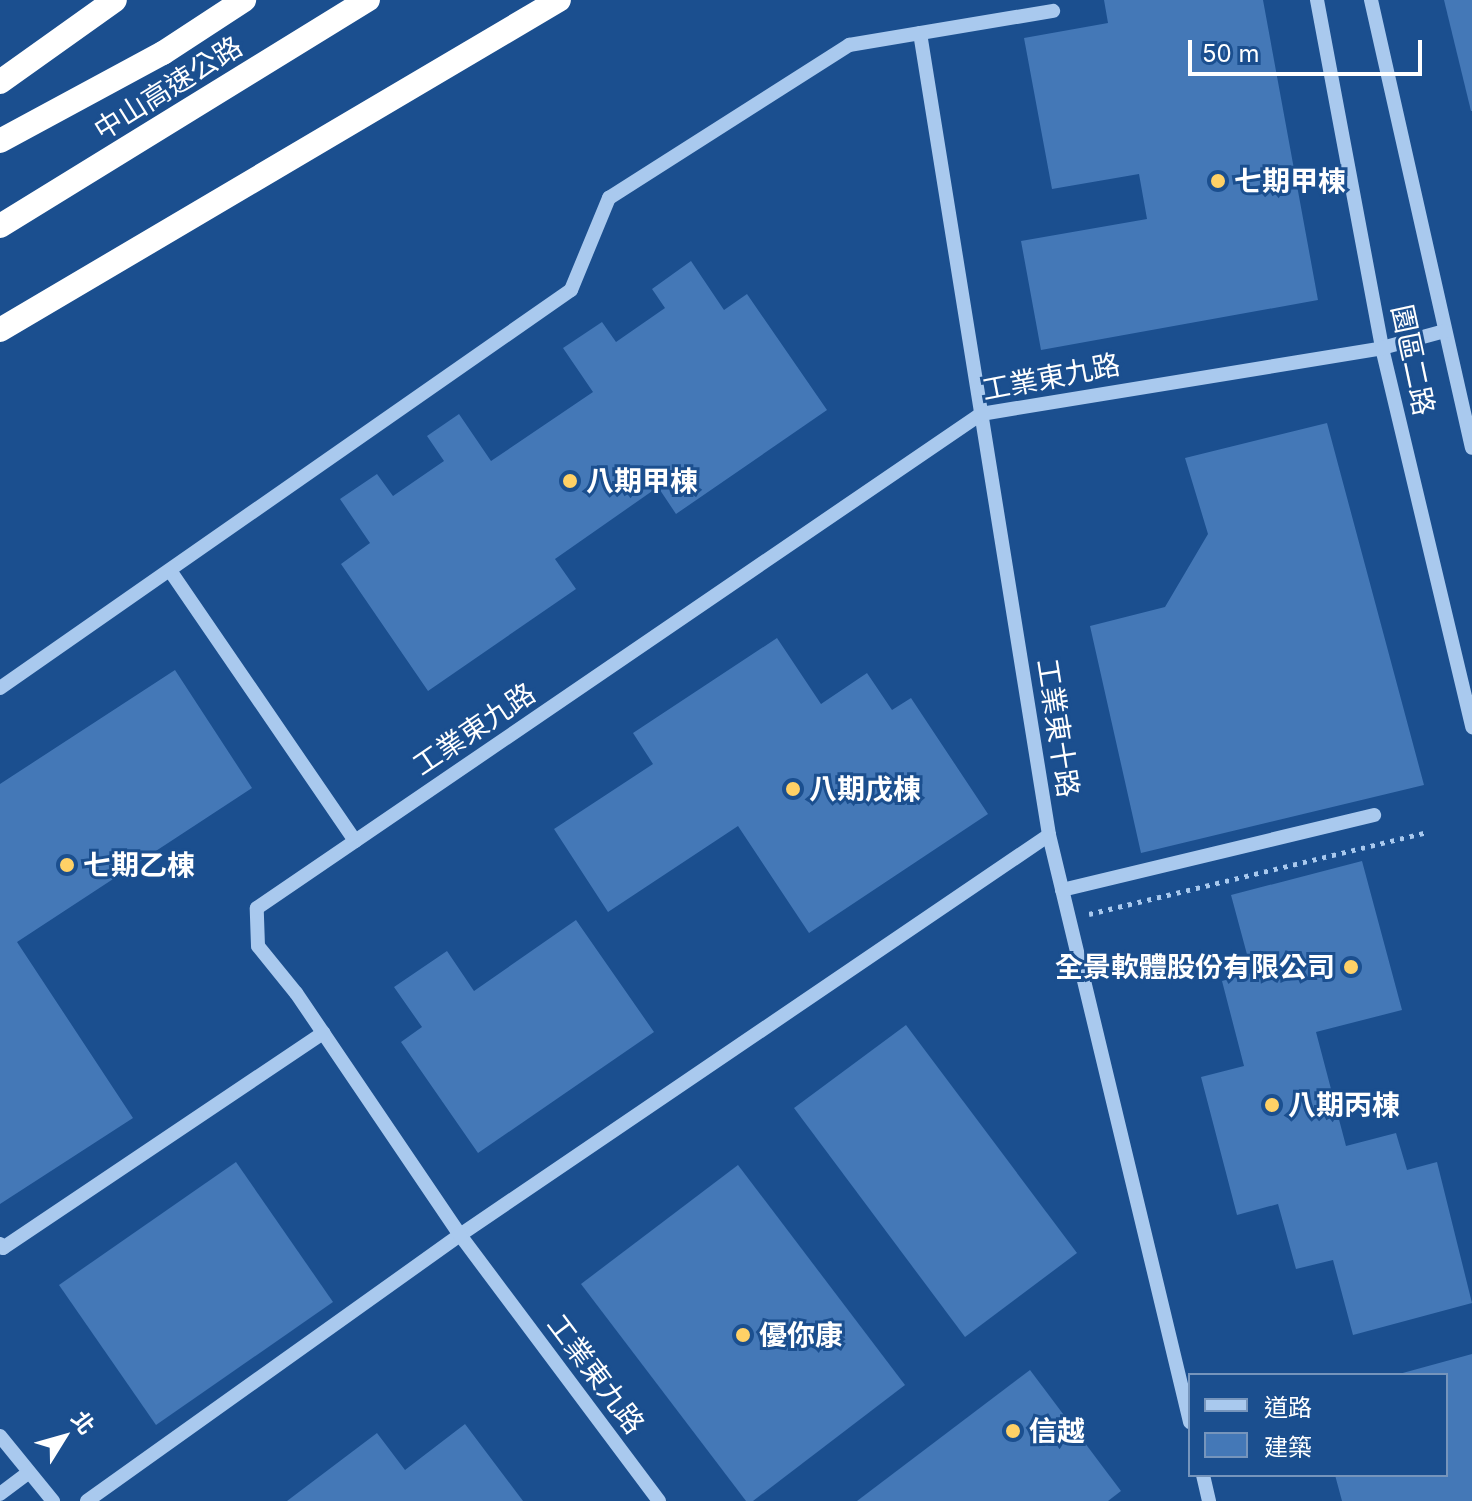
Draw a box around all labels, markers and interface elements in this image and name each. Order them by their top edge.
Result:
scale bar [1192,24,1426,74]
street label: 中山高速公路 [88,29,248,147]
text: 50 m [1202,39,1260,68]
place label: 七期甲棟 [1234,164,1346,198]
marker: 七期甲棟 [1209,172,1227,190]
street label: 園區二路 [1385,302,1441,418]
street label: 工業東九路 [979,347,1123,407]
place label: 八期甲棟 [586,464,698,498]
marker: 八期甲棟 [561,472,579,490]
street label: 工業東十路 [1030,656,1086,800]
street label: 工業東九路 [407,676,541,782]
place label: 八期戊棟 [809,772,921,806]
marker: 八期戊棟 [784,780,802,798]
place label: 七期乙棟 [83,848,195,882]
marker: 七期乙棟 [58,856,76,874]
place label: 全景軟體股份有限公司 [1055,950,1335,984]
marker: 全景軟體股份有限公司 [1342,958,1360,976]
place label: 八期丙棟 [1288,1088,1400,1122]
marker: 八期丙棟 [1263,1096,1281,1114]
street label: 工業東九路 [540,1308,652,1440]
place label: 優你康 [759,1318,843,1352]
marker: 優你康 [734,1326,752,1344]
legend [1188,1373,1448,1477]
text: 道路 [1264,1393,1312,1422]
north arrow [24,1397,104,1477]
text: 北 [66,1406,100,1439]
place label: 信越 [1029,1414,1085,1448]
marker: 信越 [1004,1422,1022,1440]
text: 建築 [1264,1433,1312,1462]

